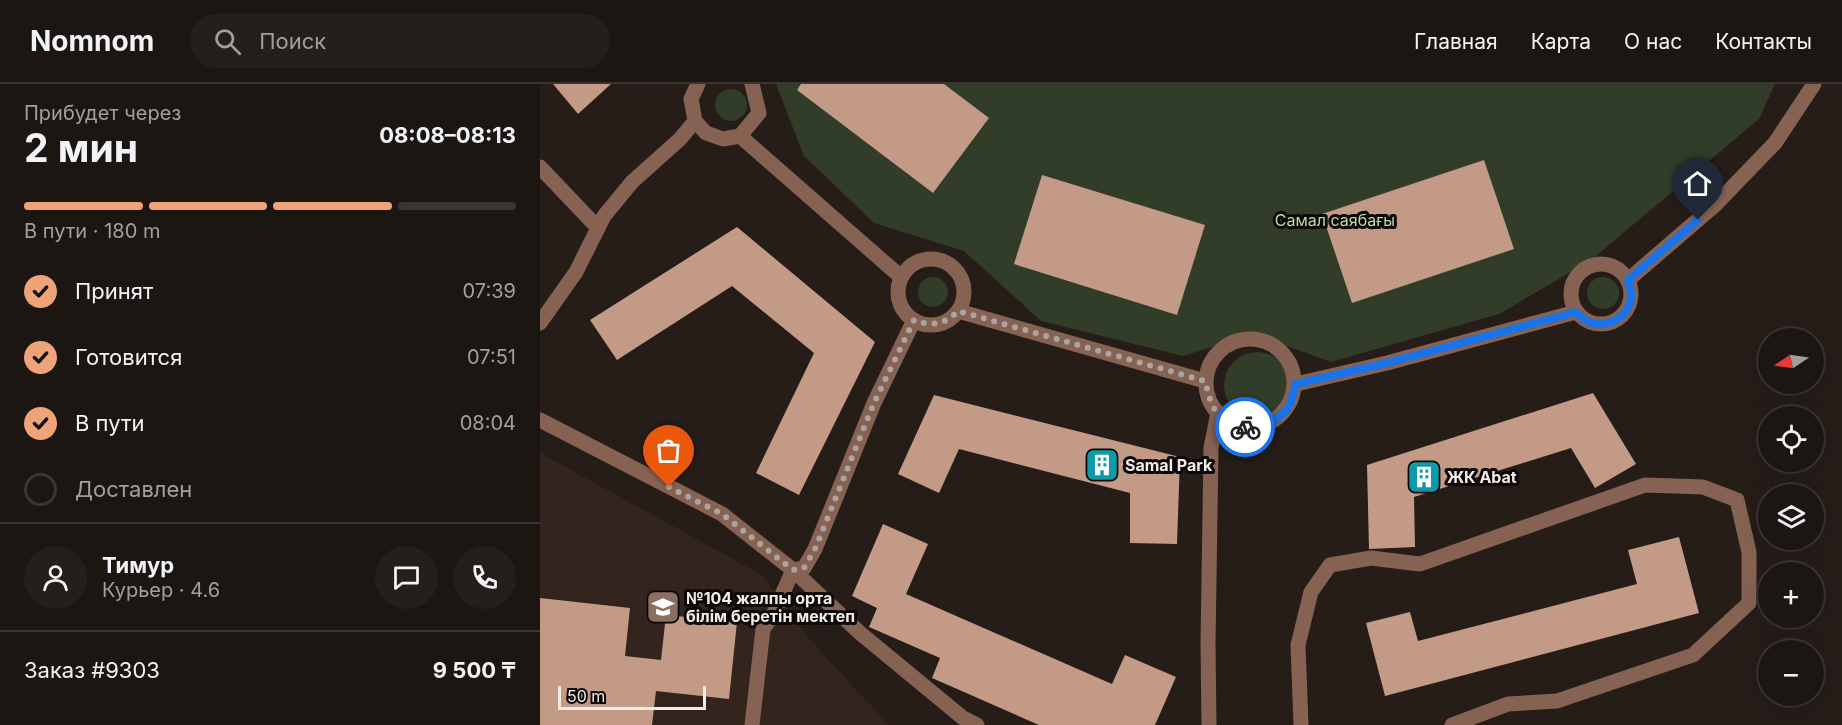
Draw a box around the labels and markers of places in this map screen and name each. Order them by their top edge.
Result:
pin [1672,158,1723,220]
pin [643,425,694,487]
building icon: Samal Park [1084,447,1120,483]
place label: Samal Park [1125,455,1213,475]
building icon: ЖК Abat [1406,459,1442,495]
place label: ЖК Abat [1447,467,1517,487]
place label: №104 жалпы орта білім беретін мектеп [686,588,855,626]
school or university icon: №104 жалпы орта білім беретін мектеп [645,589,681,625]

